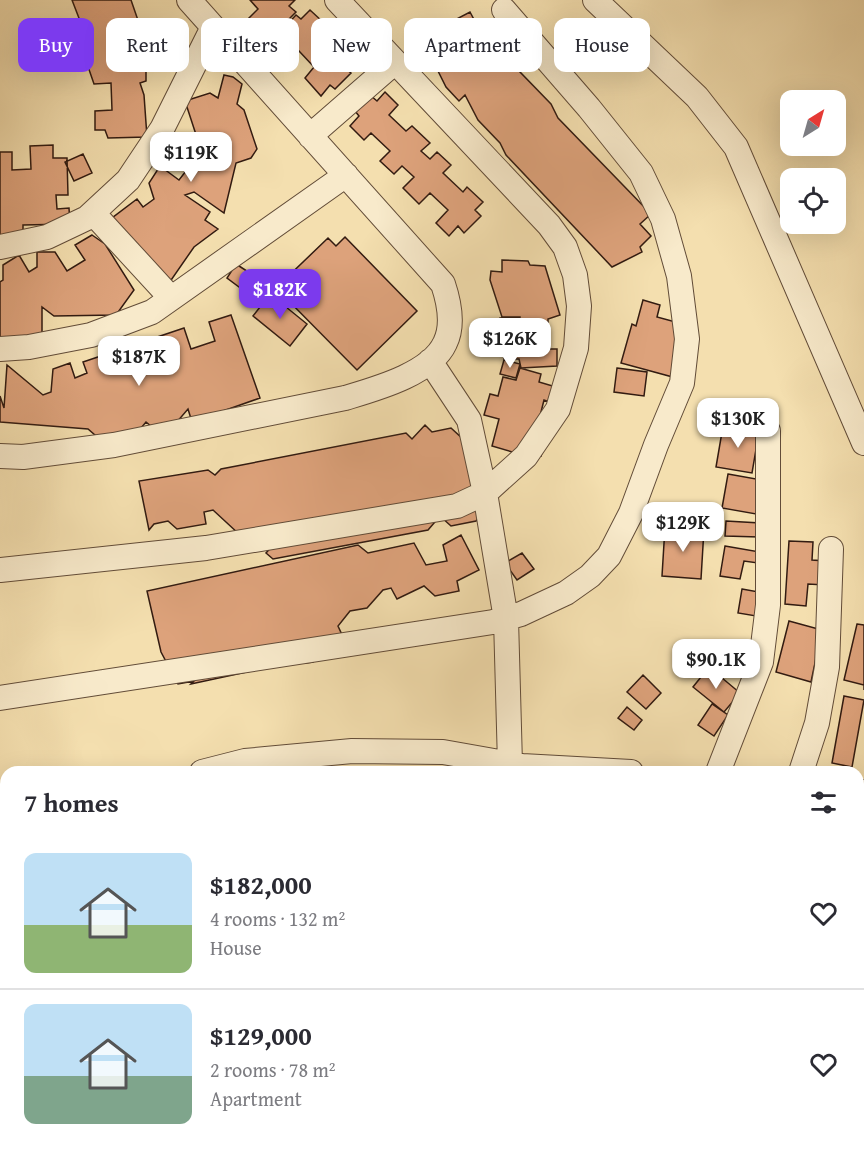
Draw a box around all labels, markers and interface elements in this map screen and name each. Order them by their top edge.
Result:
chip: Buy [18,18,94,72]
chip: Rent [106,18,189,72]
chip: Filters [201,18,299,72]
chip: New [311,18,392,72]
chip: Apartment [404,18,542,72]
chip: House [554,18,650,72]
north arrow [780,90,846,156]
map controls [780,90,846,234]
pin: $119K [149,132,233,183]
text: $119K [164,137,218,166]
button: locate [780,168,846,234]
pin: $182K [238,269,322,320]
text: $182K [253,274,307,303]
pin: $126K [468,318,552,369]
text: $126K [483,323,537,352]
pin: $187K [97,336,181,387]
text: $187K [112,341,166,370]
pin: $130K [696,398,780,449]
text: $130K [711,403,765,432]
pin: $129K [641,502,725,553]
text: $129K [656,507,710,536]
pin: $90.1K [667,639,765,690]
text: $90.1K [686,644,746,673]
text: 7 homes [24,783,119,822]
icon: filters [807,786,840,819]
text: $182,000 [210,865,312,904]
icon: home [72,877,144,949]
icon: heart [807,897,840,930]
text: 4 rooms · 132 m² [210,904,345,933]
text: House [210,933,262,962]
text: $129,000 [210,1016,312,1055]
icon: home [72,1028,144,1100]
icon: heart [807,1048,840,1081]
text: 2 rooms · 78 m² [210,1055,336,1084]
text: Apartment [210,1084,302,1113]

